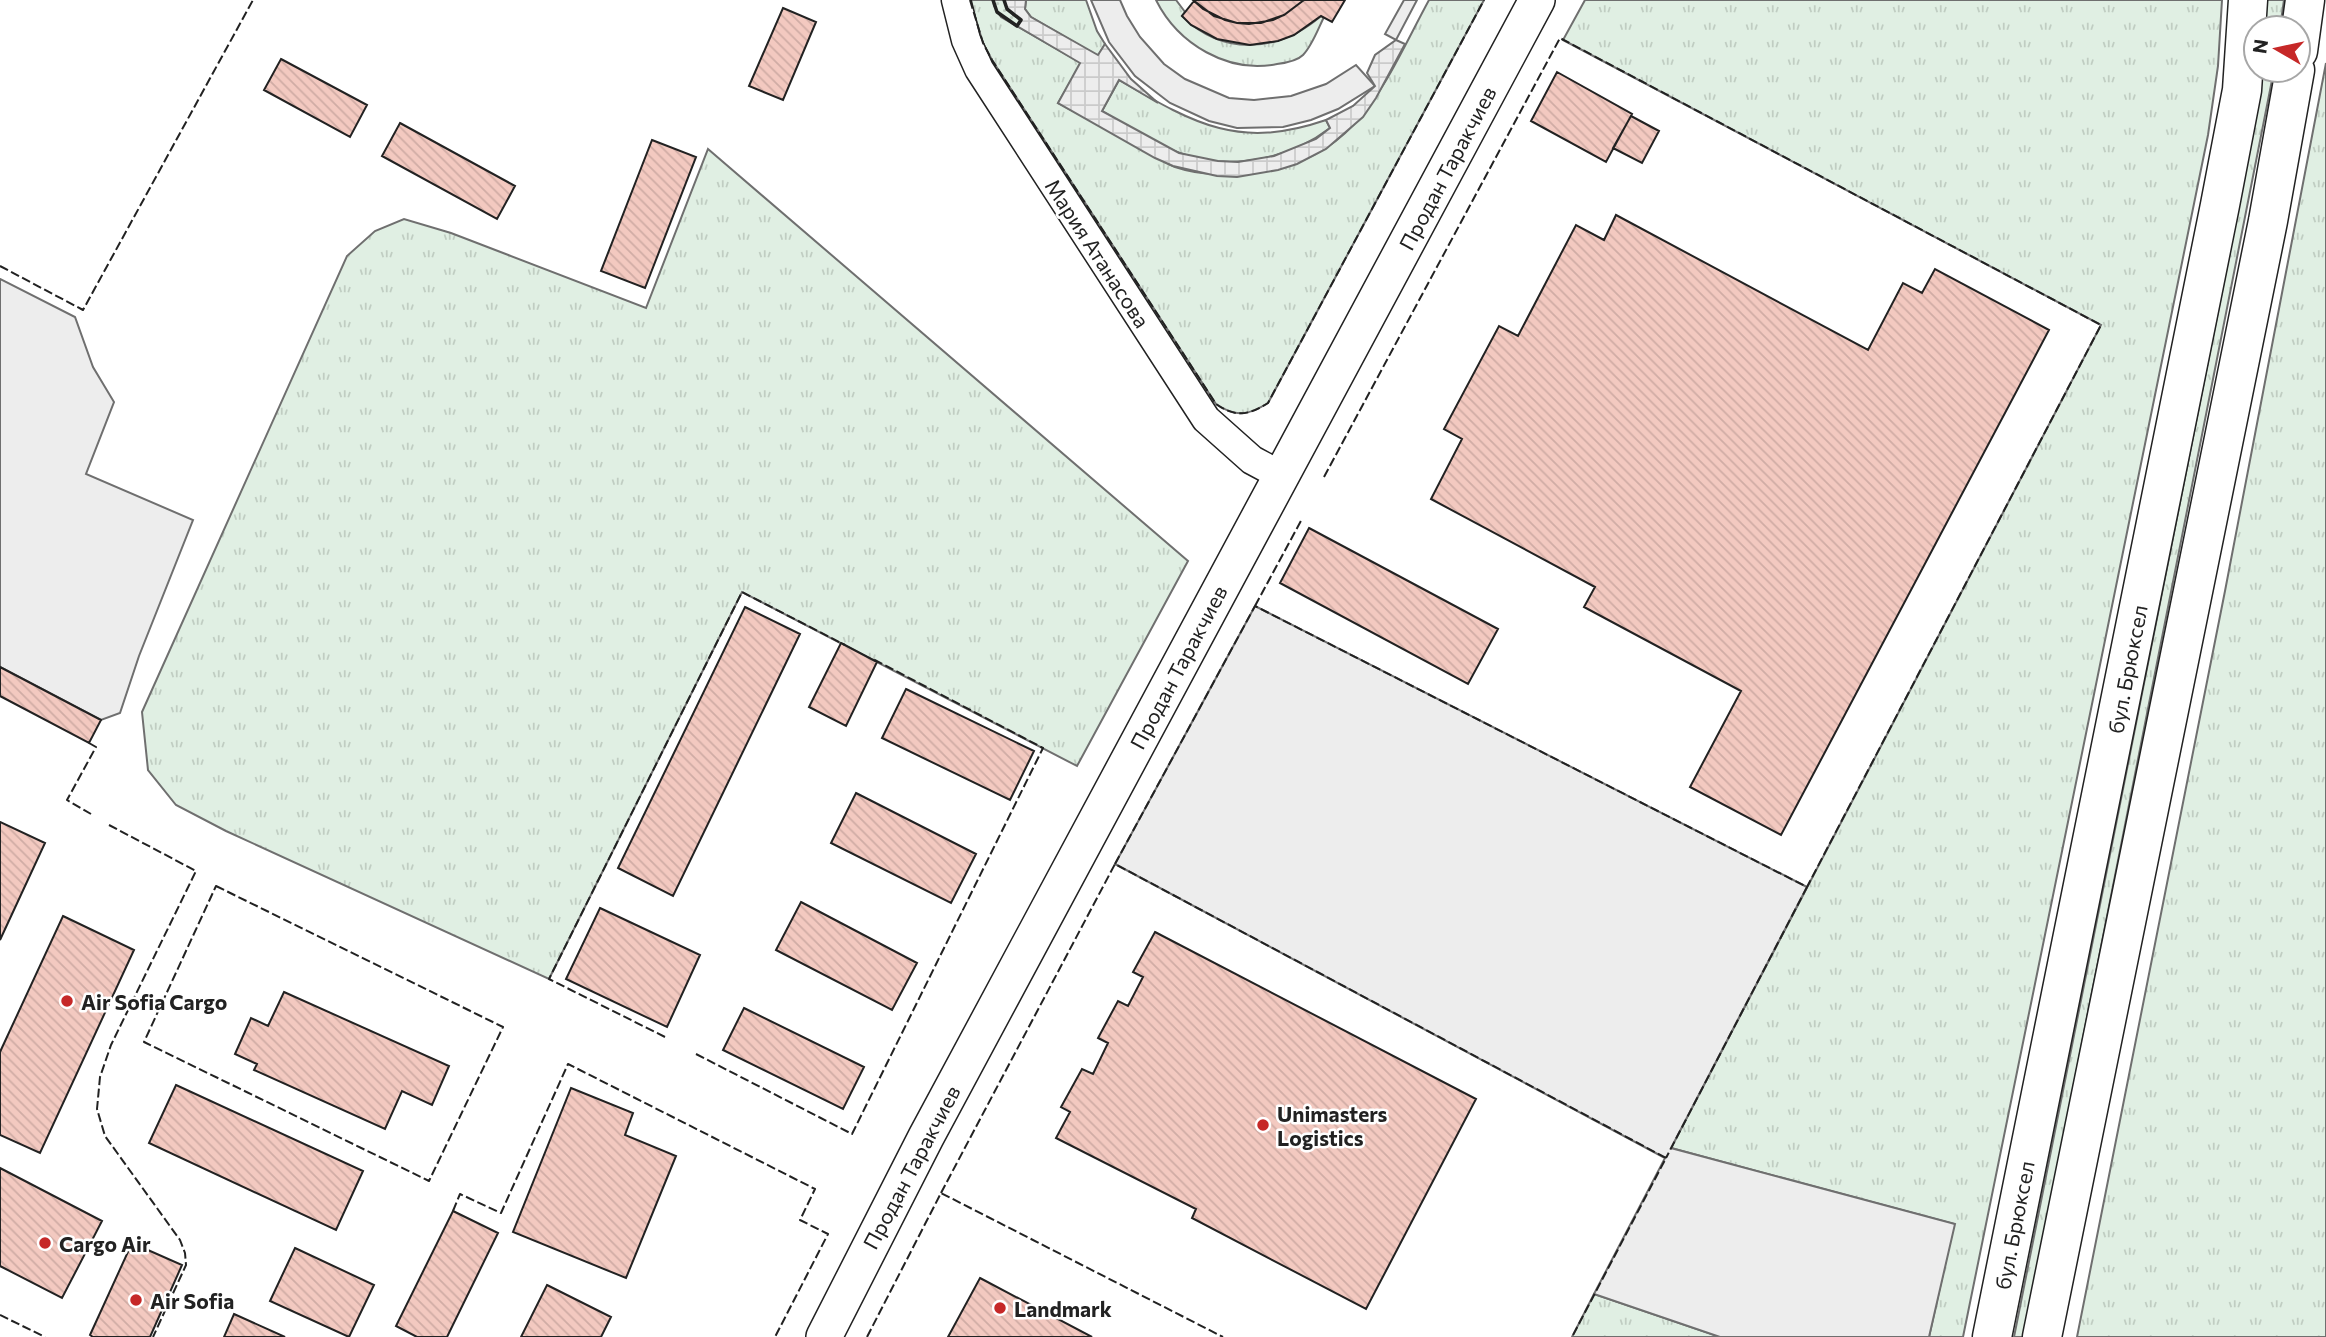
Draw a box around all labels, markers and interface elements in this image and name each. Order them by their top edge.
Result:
north arrow [2242,14,2312,84]
text: N [2247,37,2272,55]
street label: Продан Таракчиев [1393,82,1501,254]
street label: Мария Атанасова [1041,174,1155,332]
street label: Продан Таракчиев [1124,581,1232,753]
street label: бул. Брюксел [2102,602,2152,736]
place label: Air Sofia Cargo [81,989,227,1014]
marker: Air Sofia Cargo [59,993,75,1009]
street label: Продан Таракчиев [857,1081,965,1253]
place label: Unimasters Logistics [1277,1101,1388,1150]
marker: Unimasters Logistics [1255,1117,1271,1133]
street label: бул. Брюксел [1989,1158,2039,1292]
place label: Cargo Air [59,1231,151,1256]
marker: Cargo Air [37,1235,53,1251]
place label: Air Sofia [150,1288,234,1313]
marker: Air Sofia [128,1292,144,1308]
place label: Landmark [1014,1296,1112,1321]
marker: Landmark [992,1300,1008,1316]

